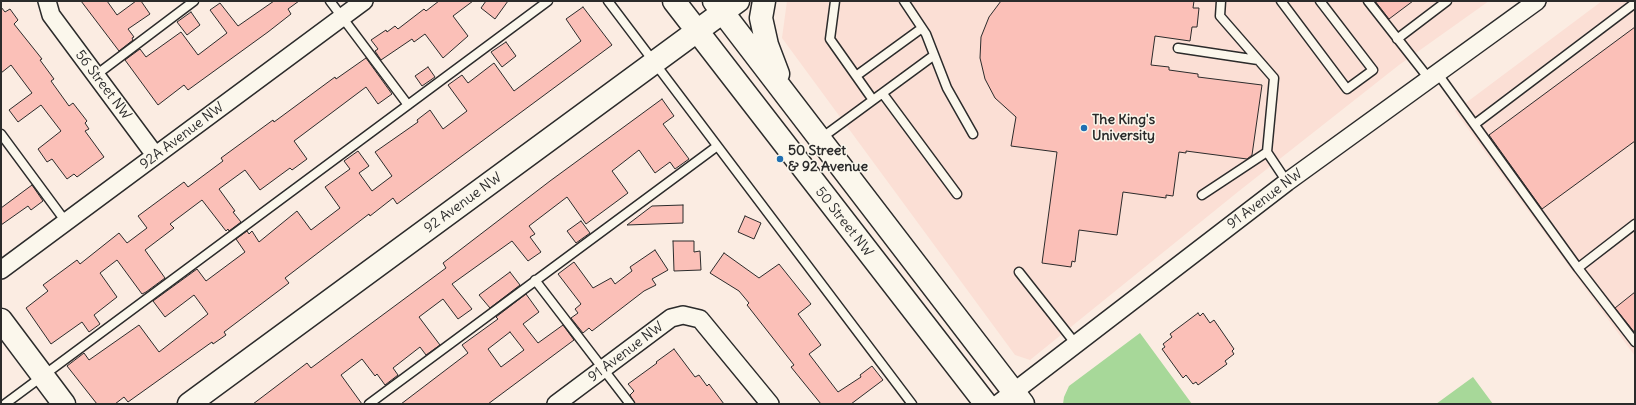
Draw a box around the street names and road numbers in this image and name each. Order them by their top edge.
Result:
street label: 56 Street NW [71,47,135,123]
street label: 92A Avenue NW [137,99,227,173]
street label: 91 Avenue NW [1224,165,1306,233]
street label: 92 Avenue NW [421,169,505,237]
street label: 50 Street NW [812,184,876,260]
street label: 91 Avenue NW [585,318,667,386]

